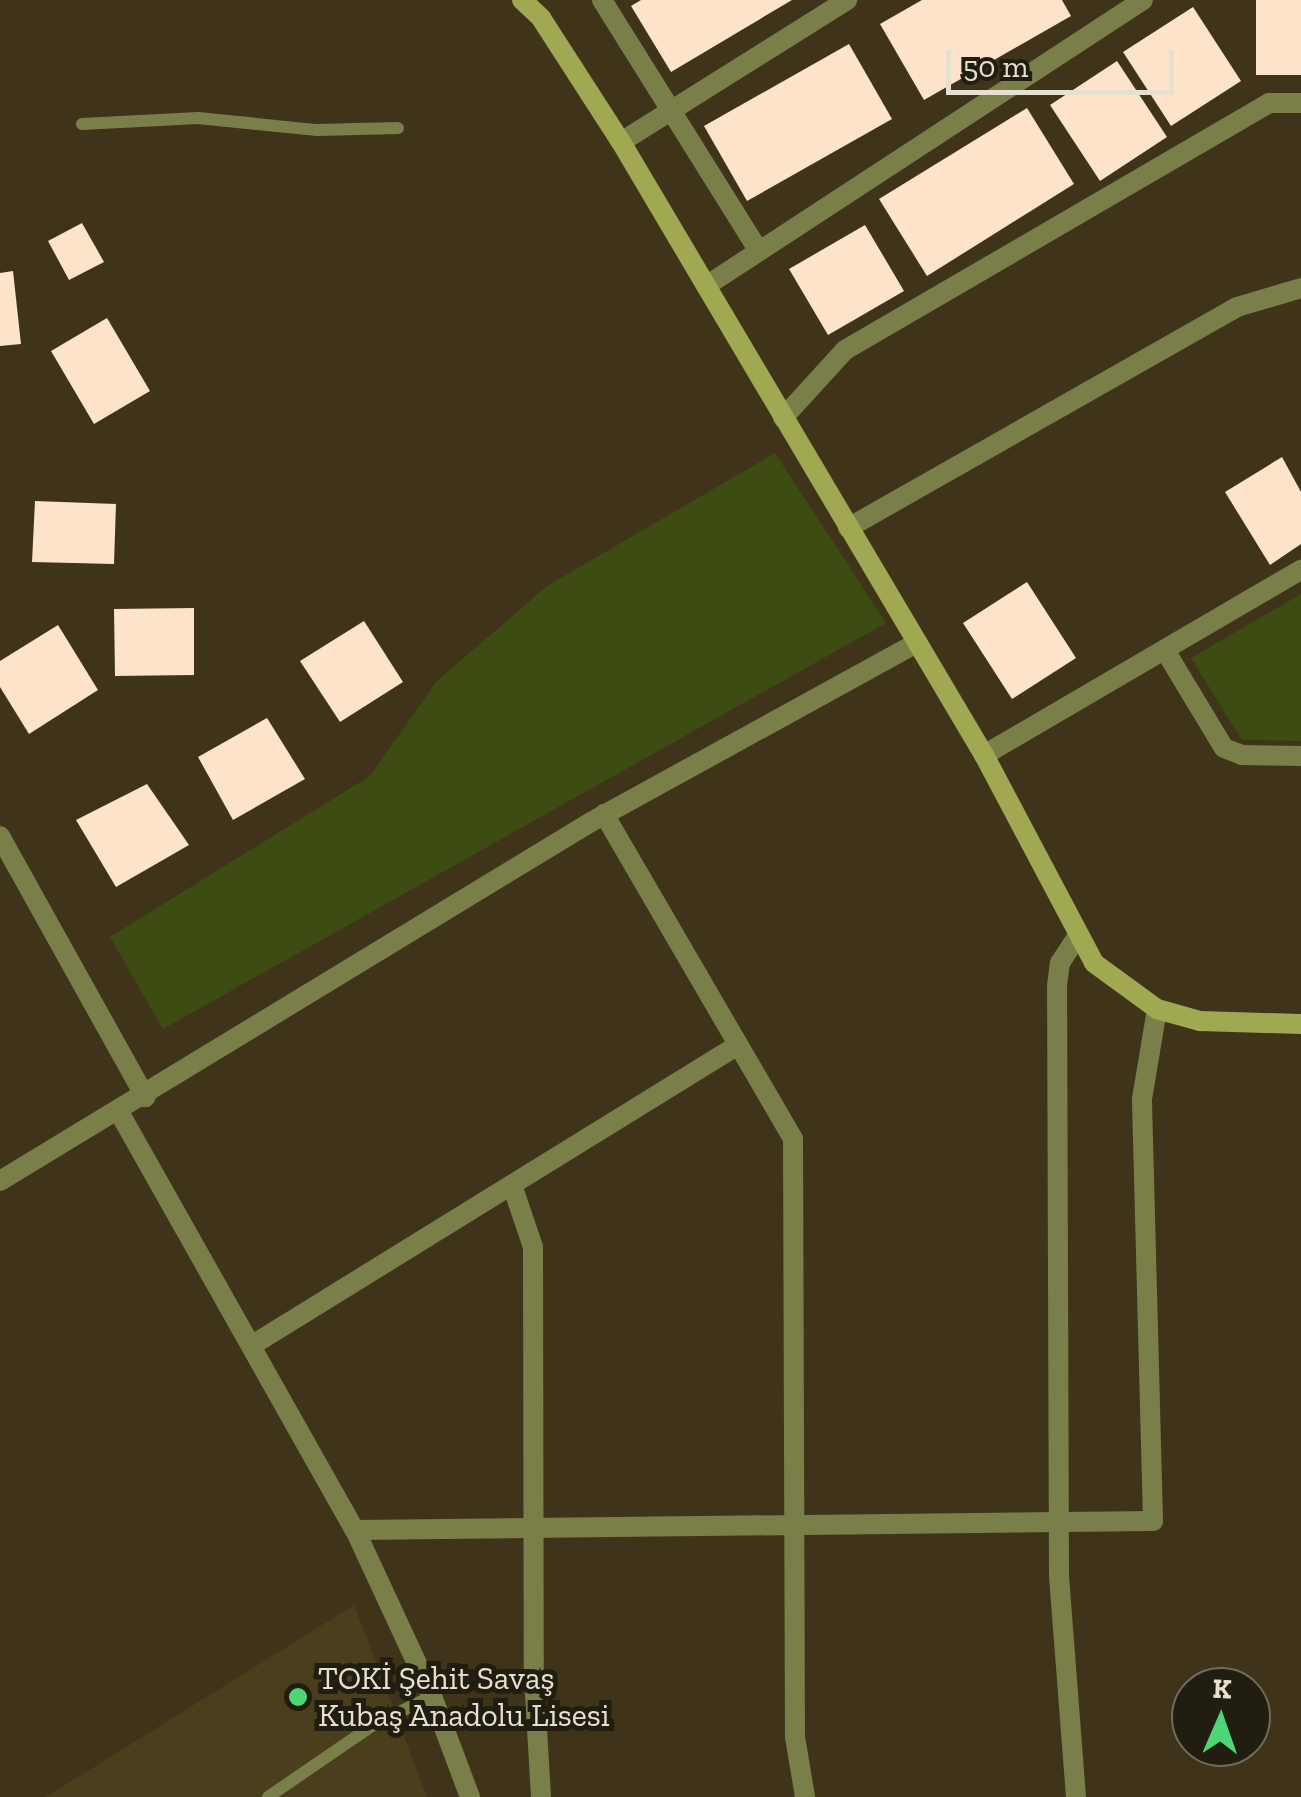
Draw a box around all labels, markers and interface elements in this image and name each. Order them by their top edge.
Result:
scale bar [951,30,1178,92]
text: 50 m [963,49,1028,85]
place label: TOKİ Şehit Savaş Kubaş Anadolu Lisesi [318,1660,611,1735]
north arrow [1171,1667,1271,1767]
text: K [1212,1672,1232,1705]
marker: TOKİ Şehit Savaş Kubaş Anadolu Lisesi [287,1686,309,1708]

